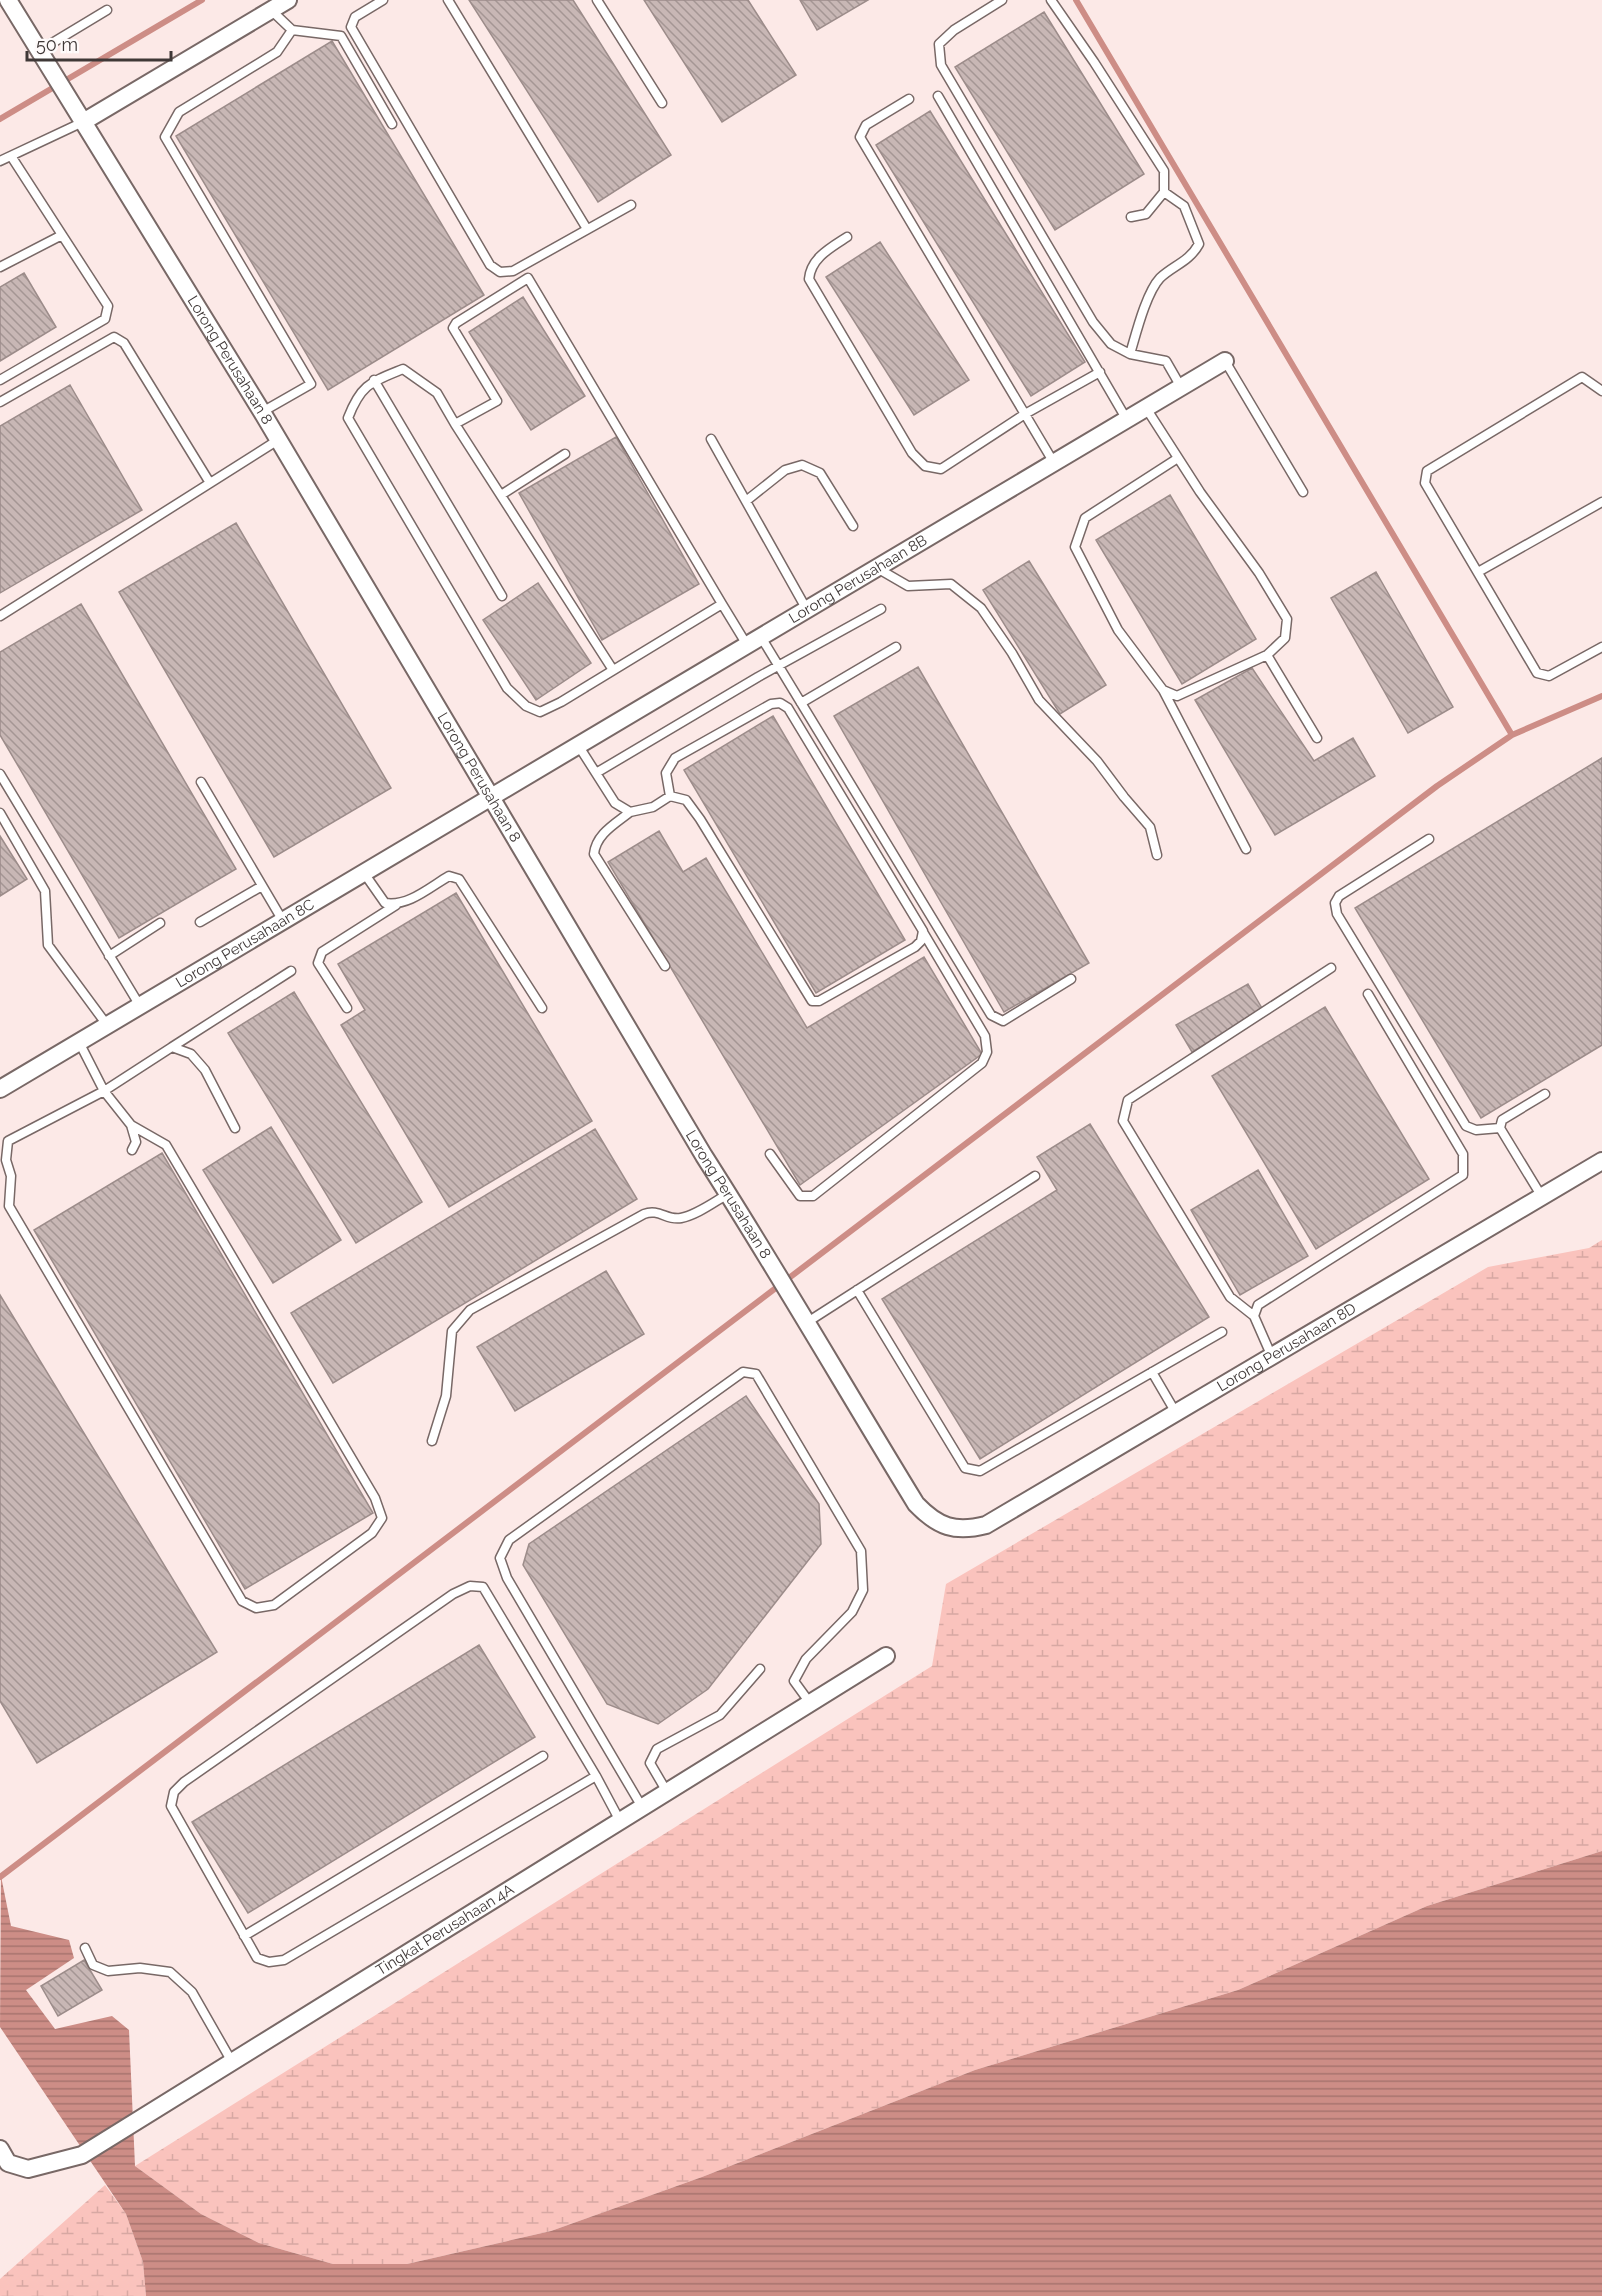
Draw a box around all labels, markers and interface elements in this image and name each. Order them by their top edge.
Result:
scale bar [27,24,171,62]
text: 50 m [36,34,78,55]
street label: Lorong Perusahaan 8 [184,293,276,428]
street label: Lorong Perusahaan 8B [786,531,930,627]
street label: Lorong Perusahaan 8 [434,709,525,846]
street label: Lorong Perusahaan 8C [173,895,317,991]
street label: Lorong Perusahaan 8 [682,1127,775,1262]
street label: Lorong Perusahaan 8D [1214,1299,1360,1395]
street label: Tingkat Perusahaan 4A [373,1880,517,1979]

